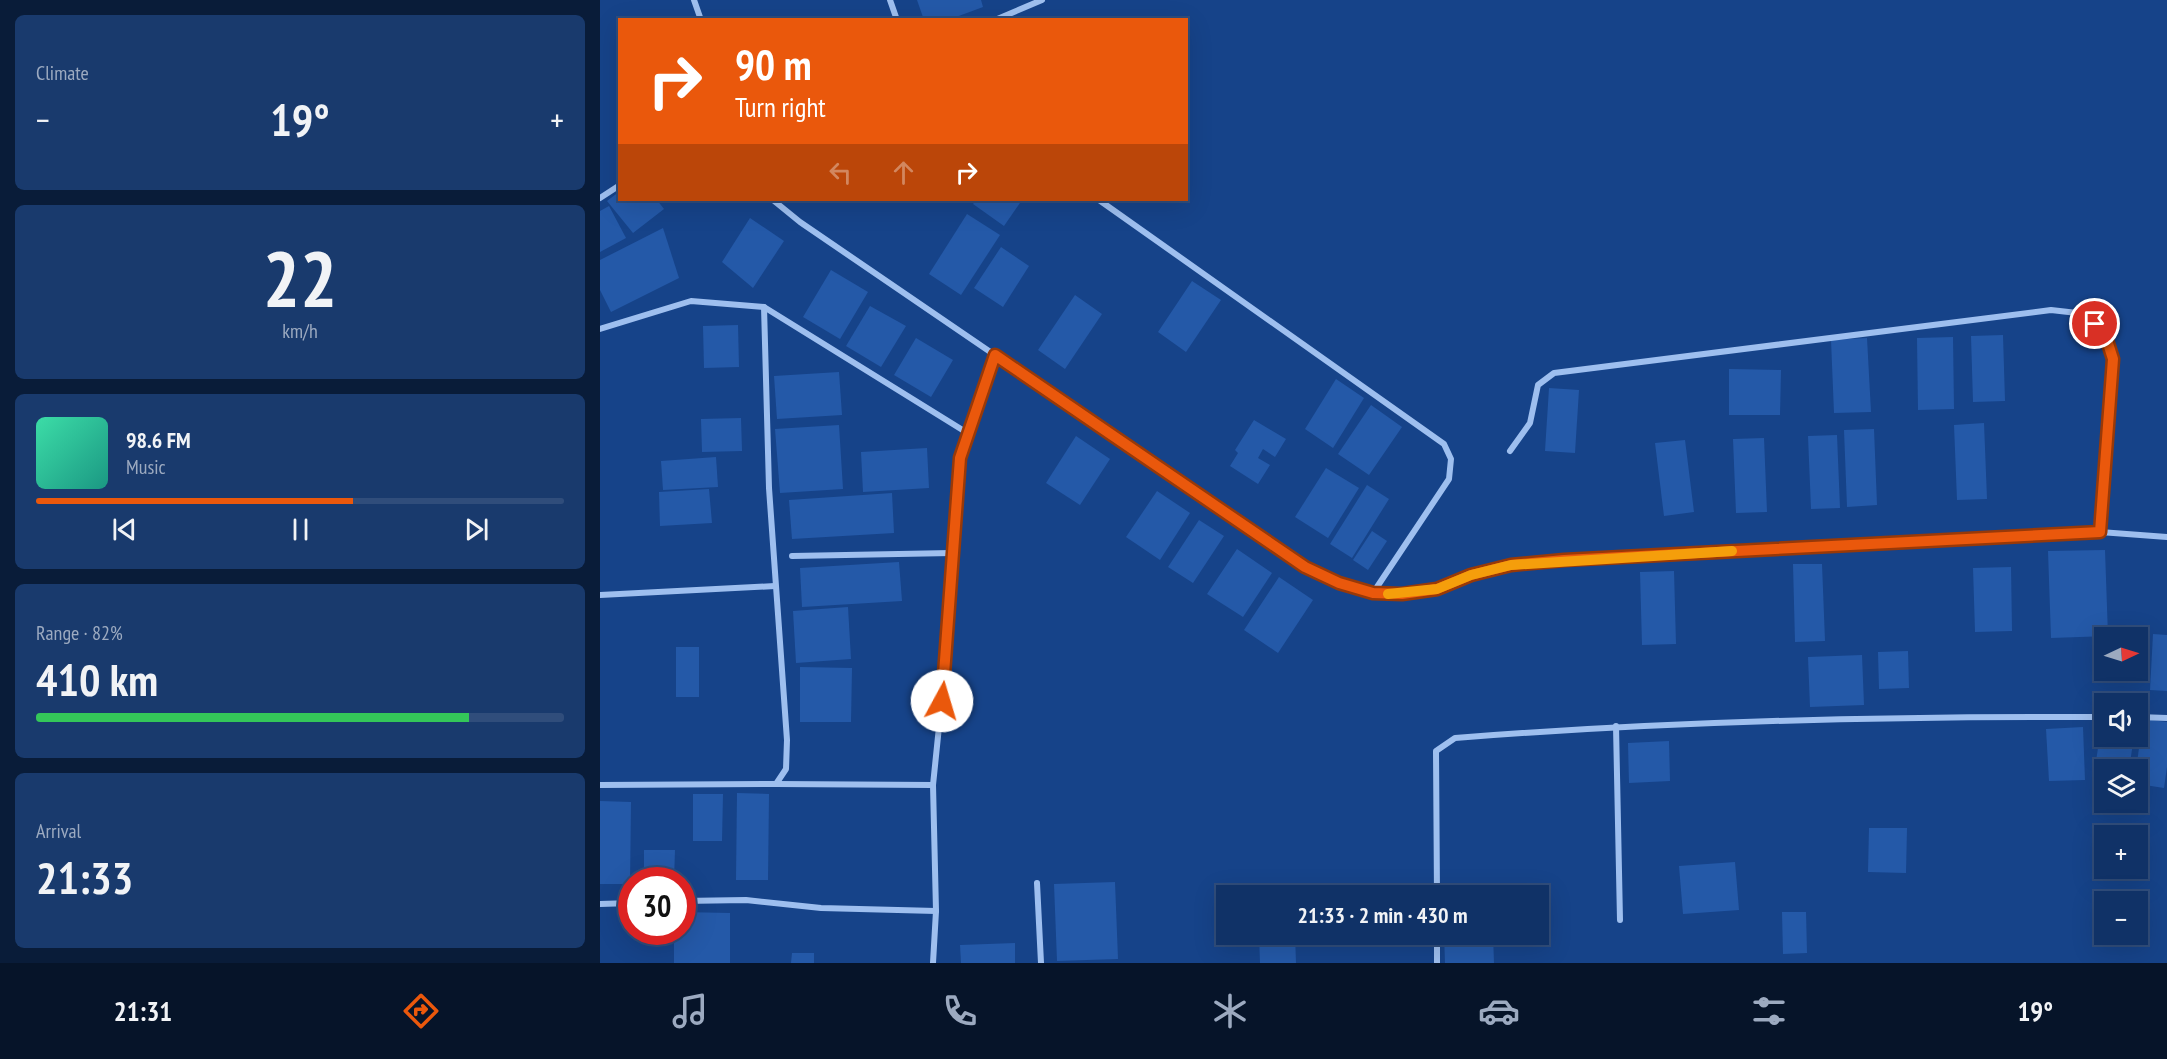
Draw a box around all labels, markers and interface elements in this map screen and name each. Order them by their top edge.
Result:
text: 90 m [735,37,812,92]
icon: right [636,42,714,120]
text: Climate [36,60,89,86]
text: 19° [270,90,330,148]
text: Turn right [735,90,826,124]
text: − [36,98,50,141]
text: + [550,98,564,141]
icon: left [824,156,857,189]
icon: ahead [887,156,920,189]
icon: right [950,156,983,189]
text: 22 [263,228,337,329]
pin [2069,298,2120,349]
icon: arrive [2078,307,2111,340]
text: km/h [282,318,318,344]
text: 98.6 FM [126,426,191,454]
text: Music [126,454,166,480]
icon: previous [108,513,141,546]
icon: pause [284,513,317,546]
icon: next [460,513,493,546]
text: Range · 82% [36,620,123,646]
north arrow [2094,627,2148,681]
map controls [2094,627,2148,945]
text: 410 km [36,650,158,708]
position arrow [910,669,974,733]
button: sound [2094,693,2148,747]
button: layers [2094,759,2148,813]
text: Arrival [36,818,81,844]
button: + [2094,825,2148,879]
text: 21:33 [36,848,133,906]
speed limit sign: 30 [618,867,696,945]
button: − [2094,891,2148,945]
text: 21:33 · 2 min · 430 m [1297,901,1468,929]
icon: directions [400,990,442,1032]
icon: music [669,990,711,1032]
icon: phone [939,990,981,1032]
icon: climate [1209,990,1251,1032]
icon: car [1478,990,1520,1032]
icon: filters [1748,990,1790,1032]
text: 21:31 [114,994,172,1028]
text: 19° [2017,994,2053,1028]

